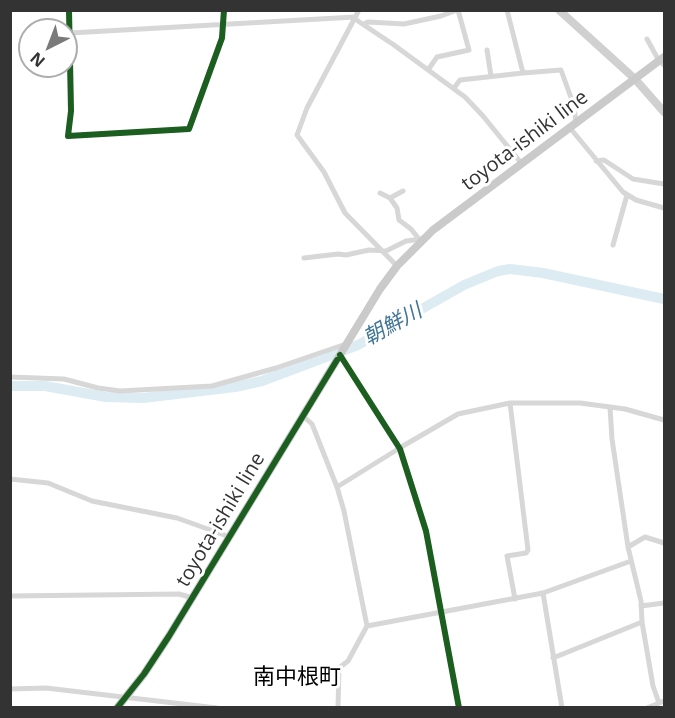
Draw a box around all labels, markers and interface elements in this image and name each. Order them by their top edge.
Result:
north arrow [18,18,78,78]
text: N [25,47,49,72]
street label: toyota-ishiki line [457,86,593,196]
water label: 朝鮮川 [359,299,427,351]
street label: toyota-ishiki line [172,449,270,591]
district label: 南中根町 [253,665,341,691]

